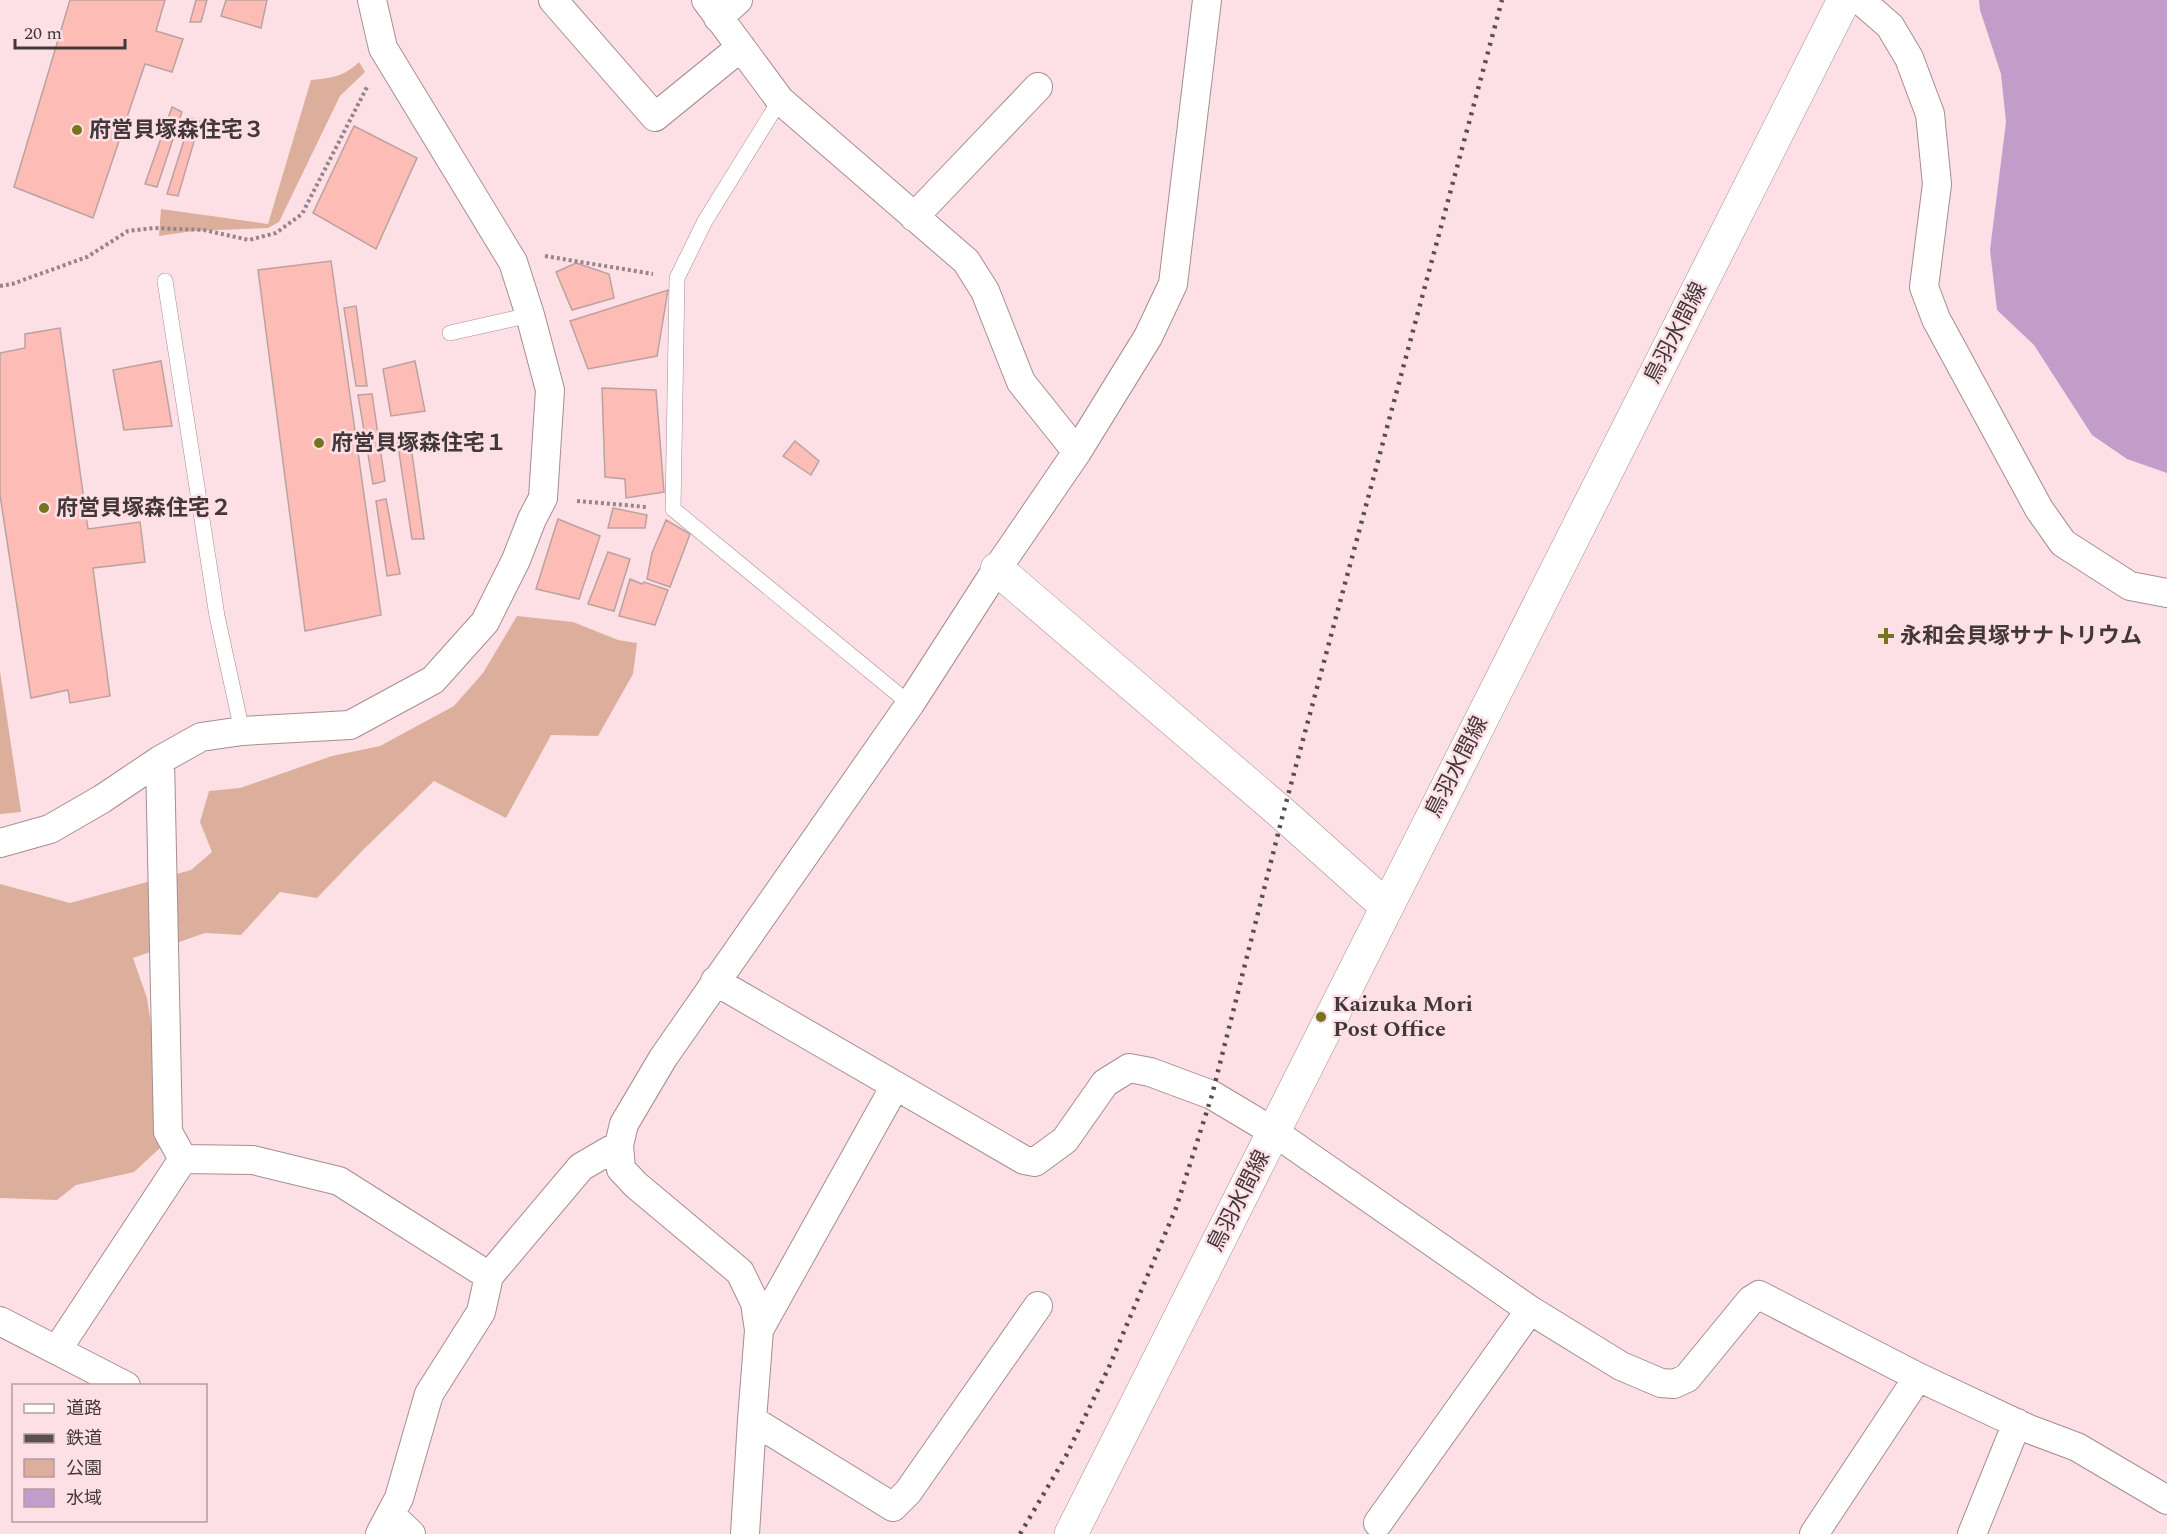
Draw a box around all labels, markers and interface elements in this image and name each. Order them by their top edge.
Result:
scale bar [15,12,124,50]
text: 20 m [24,20,62,47]
place label: 府営貝塚森住宅３ [89,114,265,147]
marker: 府営貝塚森住宅３ [70,123,84,137]
street label: 鳥羽水間線 [1636,276,1716,390]
place label: 府営貝塚森住宅１ [331,427,507,460]
marker: 府営貝塚森住宅１ [312,436,326,450]
place label: 府営貝塚森住宅２ [56,492,232,525]
marker: 府営貝塚森住宅２ [37,501,51,515]
place label: 永和会貝塚サナトリウム [1900,620,2142,653]
marker: 永和会貝塚サナトリウム [1877,627,1895,645]
street label: 鳥羽水間線 [1417,710,1497,824]
place label: Kaizuka Mori Post Office [1333,988,1473,1046]
marker: Kaizuka Mori Post Office [1314,1010,1328,1024]
street label: 鳥羽水間線 [1199,1144,1279,1258]
legend [12,1384,207,1522]
text: 道路 [66,1395,102,1422]
text: 鉄道 [66,1425,102,1452]
text: 公園 [66,1455,102,1482]
text: 水域 [66,1485,102,1512]

